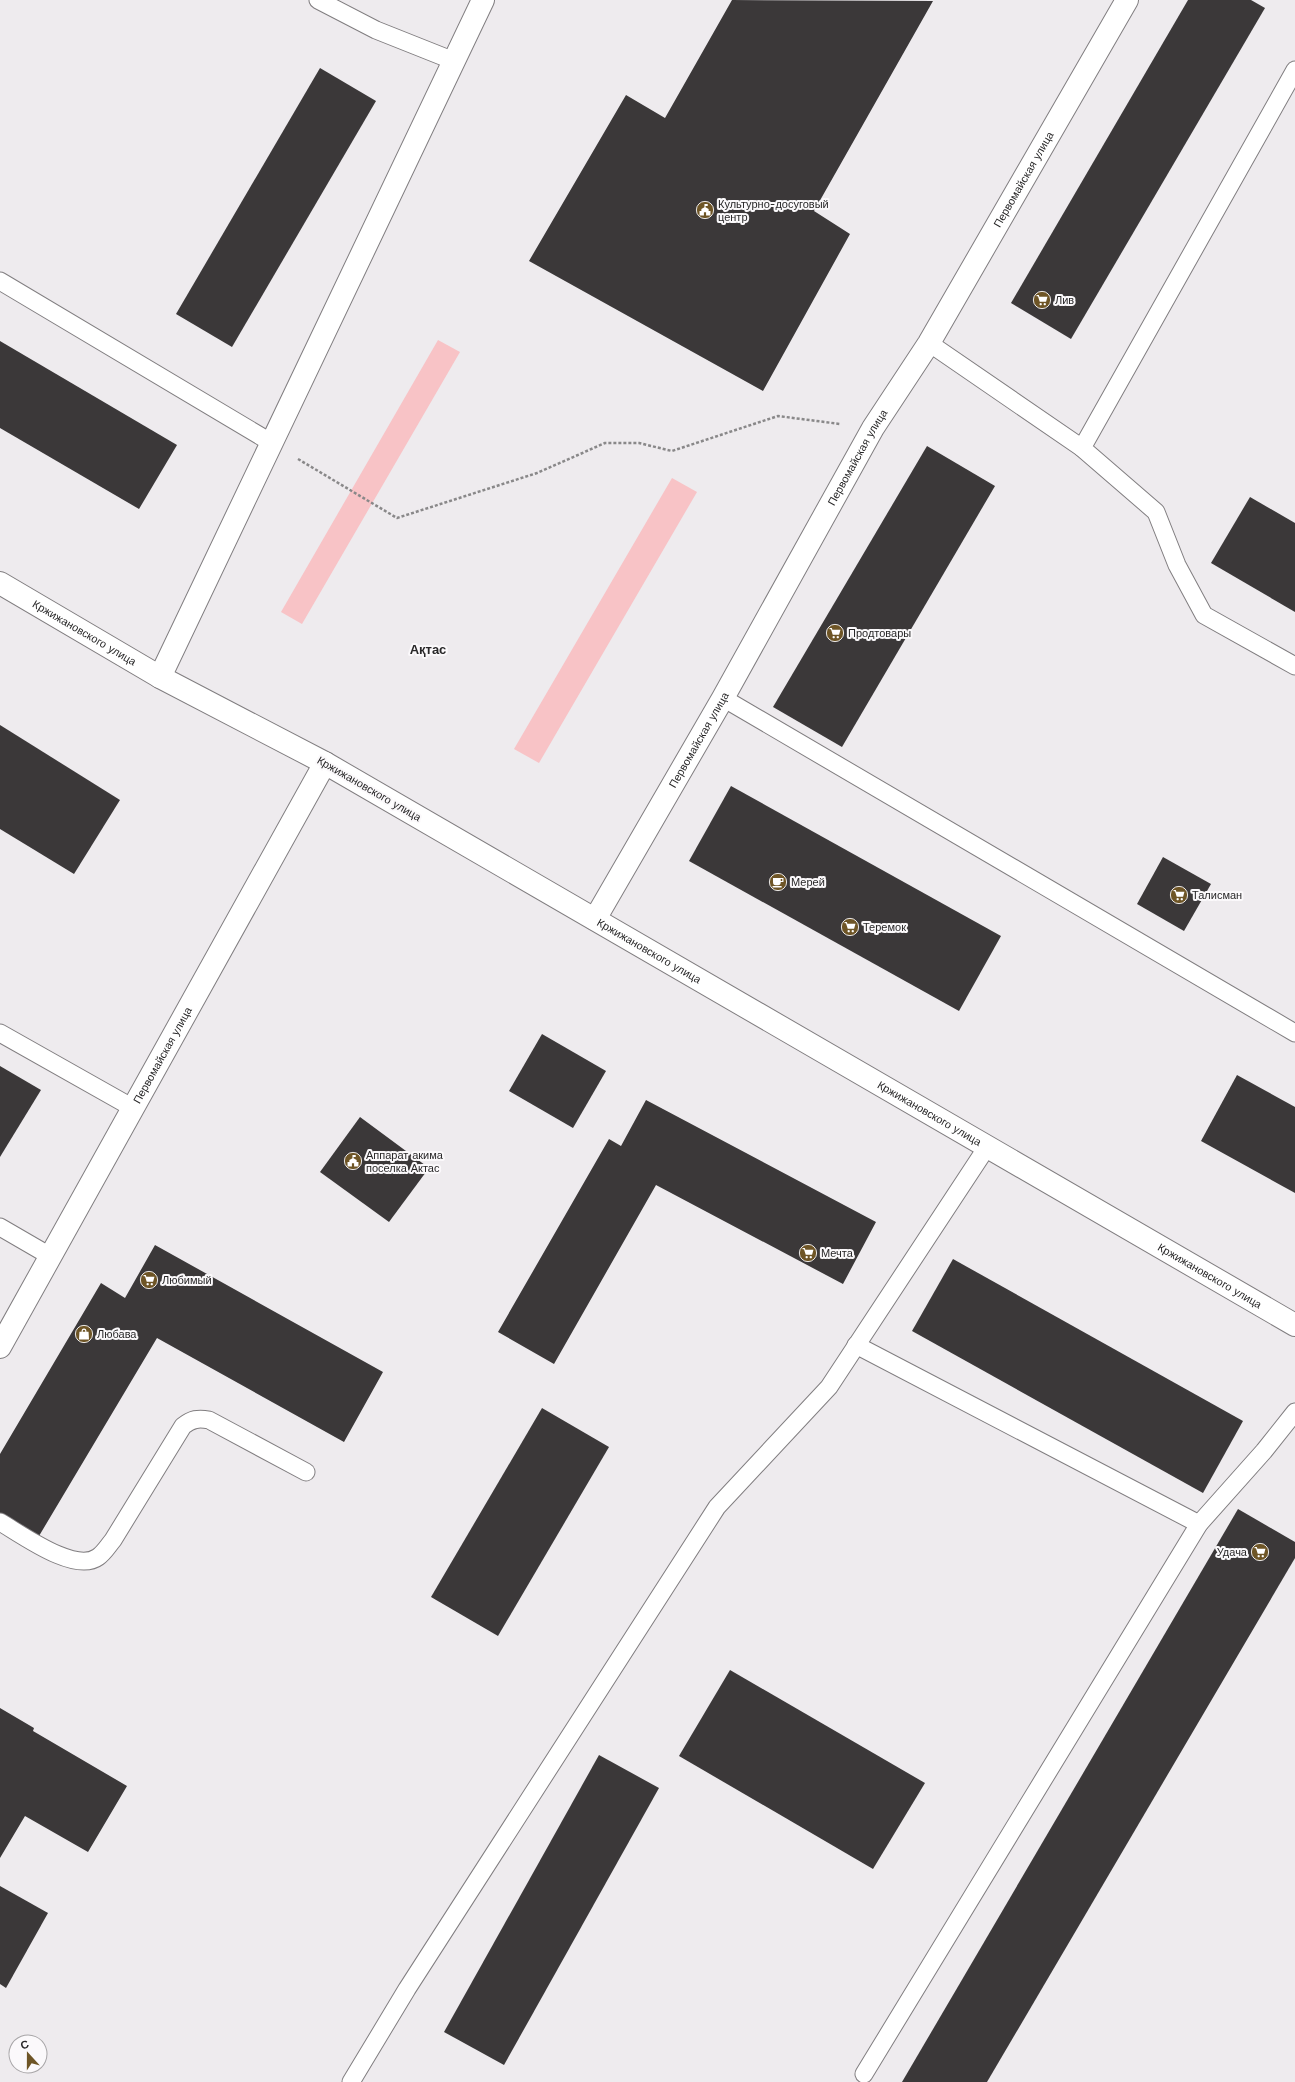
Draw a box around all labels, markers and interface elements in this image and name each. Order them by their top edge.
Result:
street label: Первомайская улица [991,128,1057,230]
place label: Культурно-досуговый центр [718,198,829,224]
public building icon: Культурно-досуговый центр [695,200,715,220]
supermarket icon: Лив [1032,290,1052,310]
place label: Лив [1055,294,1074,307]
street label: Первомайская улица [825,406,890,508]
street label: Кржижановского улица [30,597,139,669]
supermarket icon: Продтовары [825,623,845,643]
place label: Продтовары [848,627,911,640]
district label: Ақтас [410,642,446,657]
street label: Первомайская улица [666,689,732,790]
street label: Кржижановского улица [315,754,424,825]
cafe icon: Мерей [768,872,788,892]
place label: Мерей [791,876,825,889]
supermarket icon: Талисман [1169,885,1189,905]
place label: Талисман [1192,889,1242,902]
street label: Кржижановского улица [595,916,704,986]
supermarket icon: Теремок [840,917,860,937]
place label: Теремок [863,921,906,934]
street label: Первомайская улица [130,1004,195,1106]
street label: Кржижановского улица [875,1078,985,1149]
place label: Аппарат акима поселка Актас [366,1149,444,1175]
public building icon: Аппарат акима поселка Актас [343,1151,363,1171]
street label: Кржижановского улица [1156,1240,1265,1311]
supermarket icon: Мечта [798,1243,818,1263]
place label: Мечта [821,1247,854,1260]
supermarket icon: Любимый [139,1270,159,1290]
place label: Любимый [162,1274,212,1287]
shop icon: Любава [74,1324,94,1344]
place label: Любава [97,1328,137,1341]
supermarket icon: Удача [1250,1542,1270,1562]
place label: Удача [1217,1546,1248,1559]
north arrow [8,2034,48,2074]
text: С [19,2038,31,2053]

